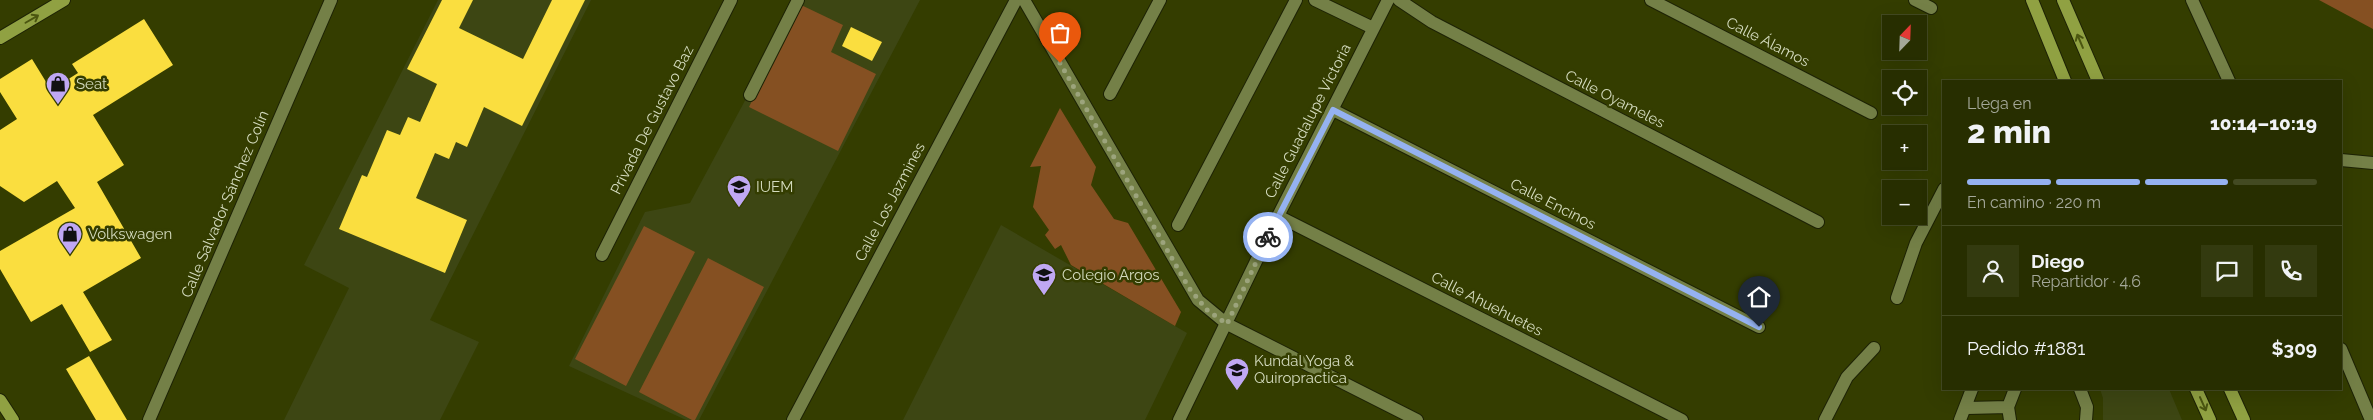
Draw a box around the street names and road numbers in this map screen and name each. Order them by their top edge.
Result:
street label: Calle Álamos [1723,13,1813,71]
street label: Calle Guadalupe Victoria [1261,41,1355,201]
street label: Privada De Gustavo Baz [607,43,697,197]
street label: Calle Oyameles [1562,66,1668,132]
street label: Calle Salvador Sánchez Colín [177,108,273,300]
street label: Calle Los Jazmines [851,140,929,264]
street label: Calle Encinos [1507,175,1599,233]
street label: Calle Ahuehuetes [1428,268,1546,340]

